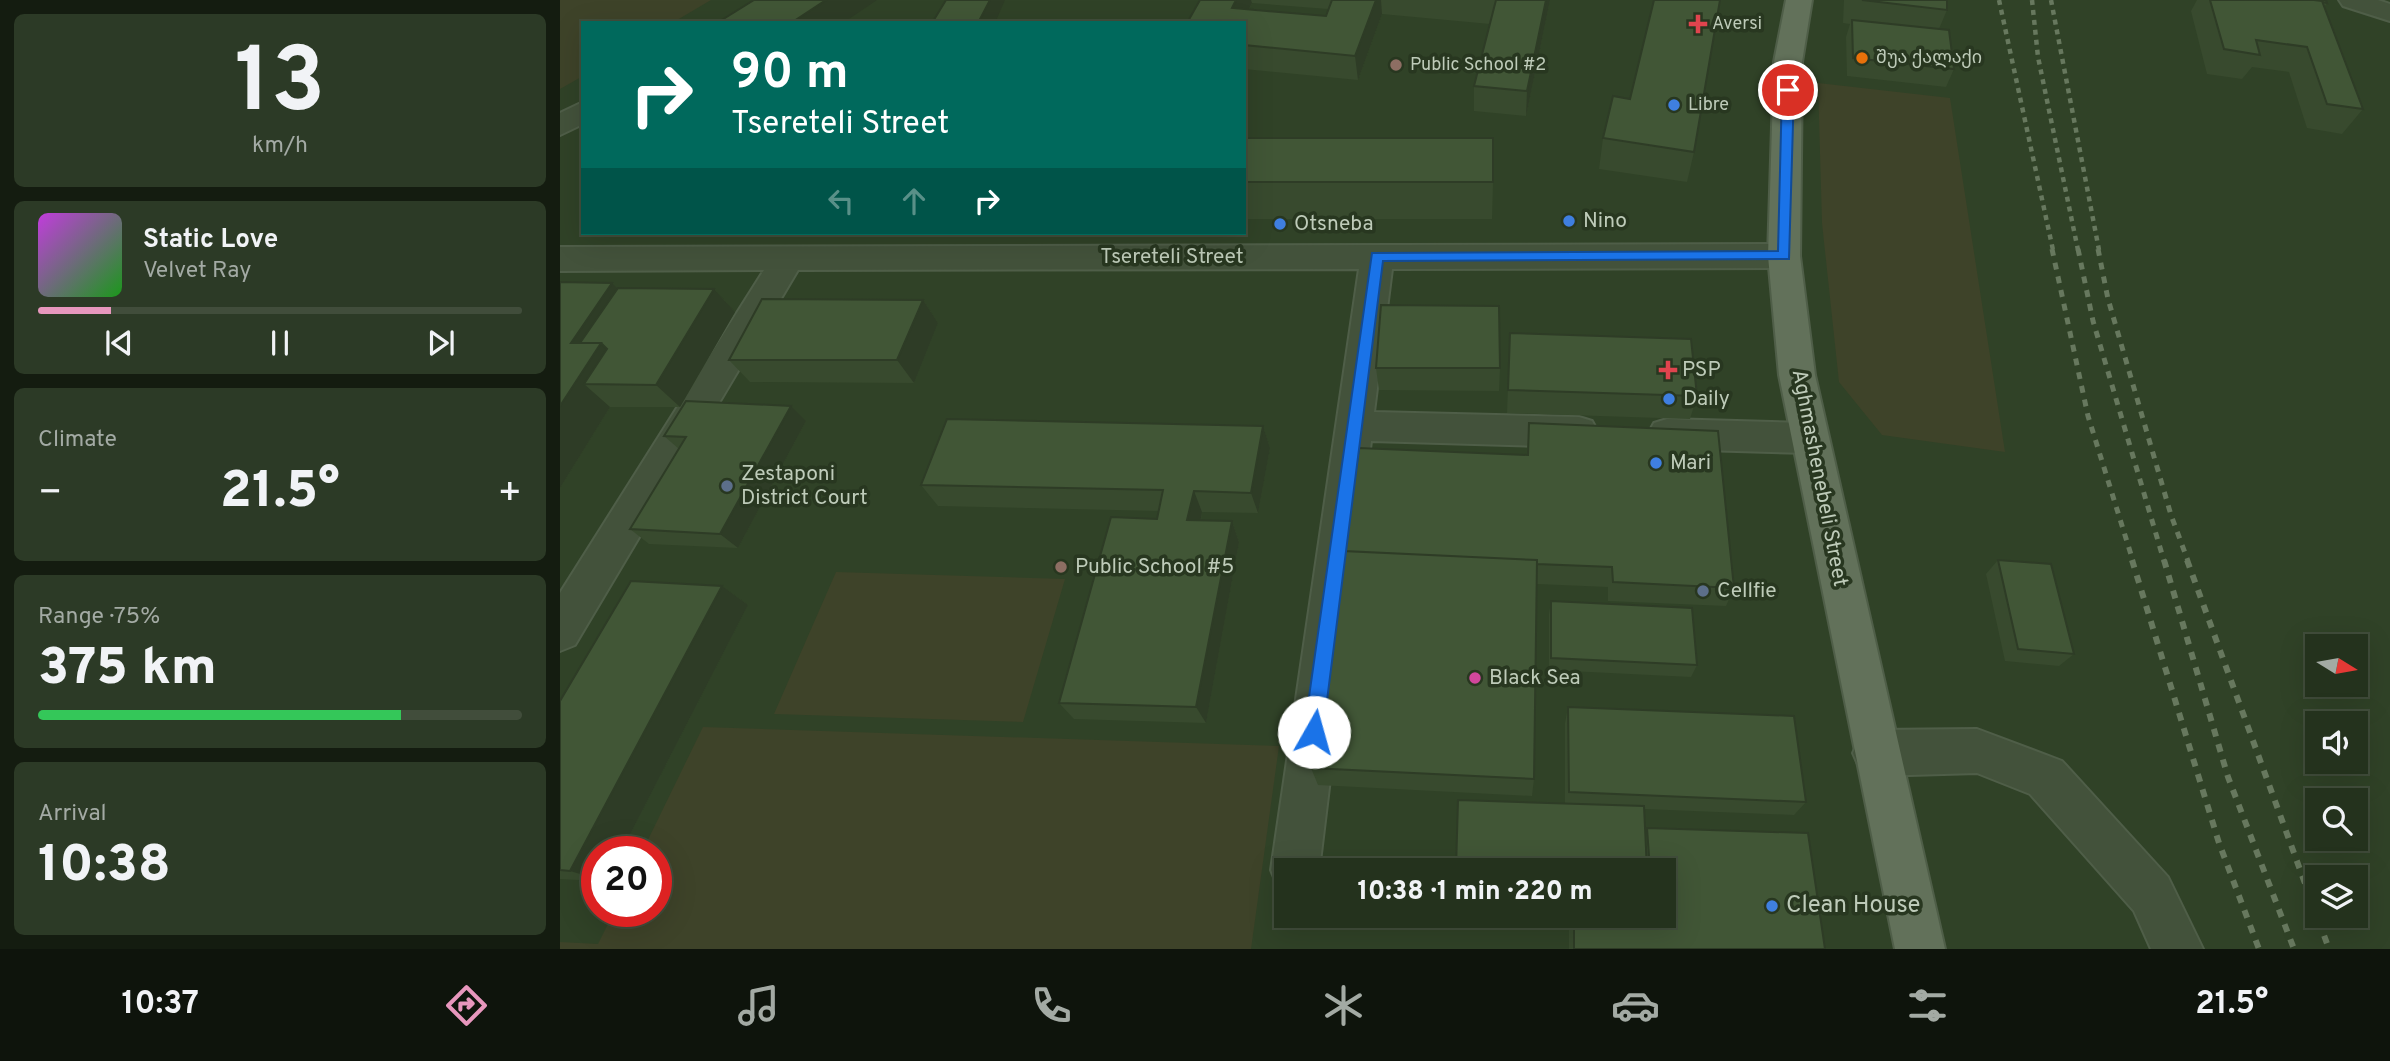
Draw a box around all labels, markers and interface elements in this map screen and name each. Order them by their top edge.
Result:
place label: Aversi [1712,13,1762,36]
marker: Aversi [1690,16,1706,32]
text: 13 [235,29,325,144]
text: 90 m [731,44,849,106]
place label: შუა ქალაქი [1876,47,1982,70]
icon: right [616,49,707,140]
marker: შუა ქალაქი [1854,50,1870,66]
place label: Public School #2 [1410,54,1546,77]
marker: Public School #2 [1388,57,1404,73]
pin [1758,60,1818,120]
icon: arrive [1769,71,1807,109]
place label: Libre [1688,94,1729,117]
marker: Libre [1666,97,1682,113]
text: Tsereteli Street [731,105,949,145]
text: km/h [252,132,308,161]
icon: left [822,182,860,220]
icon: ahead [895,182,933,220]
icon: right [968,182,1006,220]
place label: Nino [1583,208,1627,235]
place label: Otsneba [1294,211,1374,238]
marker: Nino [1561,213,1577,229]
marker: Otsneba [1272,216,1288,232]
text: Static Love [143,224,278,257]
street label: Tsereteli Street [1100,244,1244,271]
text: Velvet Ray [143,257,251,286]
icon: previous [100,324,138,362]
icon: pause [261,324,299,362]
icon: next [422,324,460,362]
place label: PSP [1682,357,1721,384]
marker: PSP [1660,362,1676,378]
street label: Aghmashenebeli Street [1785,367,1853,589]
place label: Daily [1683,386,1730,413]
marker: Daily [1661,391,1677,407]
text: Climate [38,426,117,455]
place label: Mari [1670,450,1711,477]
marker: Mari [1648,455,1664,471]
text: 21.5° [220,460,340,526]
place label: Zestaponi District Court [741,461,868,512]
text: − [38,470,63,519]
text: + [497,470,522,519]
marker: Zestaponi District Court [719,478,735,494]
place label: Public School #5 [1075,554,1234,581]
marker: Public School #5 [1053,559,1069,575]
place label: Cellfie [1717,578,1777,605]
marker: Cellfie [1695,583,1711,599]
text: Range · 75% [38,603,160,632]
north arrow [2305,634,2368,696]
map controls [2305,634,2368,928]
text: 375 km [38,637,217,703]
place label: Black Sea [1489,665,1581,692]
marker: Black Sea [1467,670,1483,686]
position arrow [1277,695,1351,769]
button: sound [2305,711,2368,774]
button: search [2305,788,2368,851]
text: Arrival [38,800,107,829]
text: 10:38 [38,834,171,900]
speed limit sign: 20 [581,836,672,927]
button: layers [2305,865,2368,928]
text: 10:38 · 1 min · 220 m [1357,876,1593,909]
place label: Clean House [1786,891,1920,921]
marker: Clean House [1764,898,1780,914]
icon: directions [442,981,491,1030]
icon: music [734,981,783,1030]
icon: phone [1027,981,1076,1030]
icon: climate [1319,981,1368,1030]
icon: car [1611,981,1660,1030]
icon: filters [1903,981,1952,1030]
text: 10:37 [122,985,199,1025]
text: 21.5° [2195,985,2268,1025]

